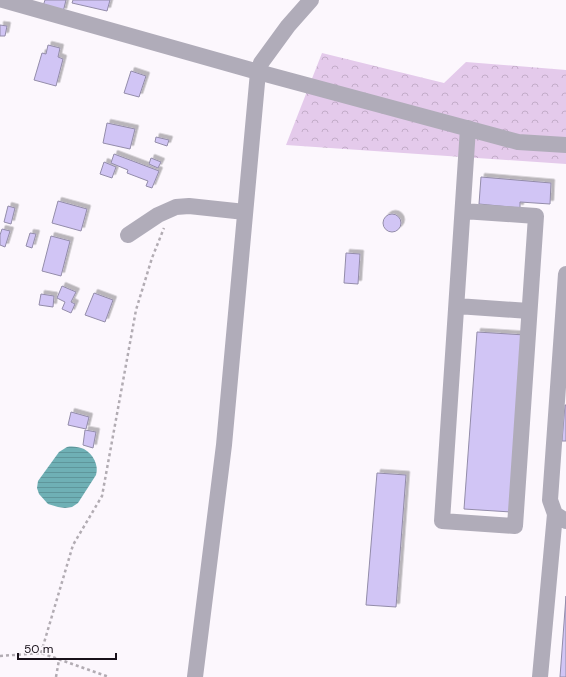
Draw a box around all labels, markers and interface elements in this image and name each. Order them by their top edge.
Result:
scale bar [18,635,116,661]
text: 50 m [24,641,53,657]

